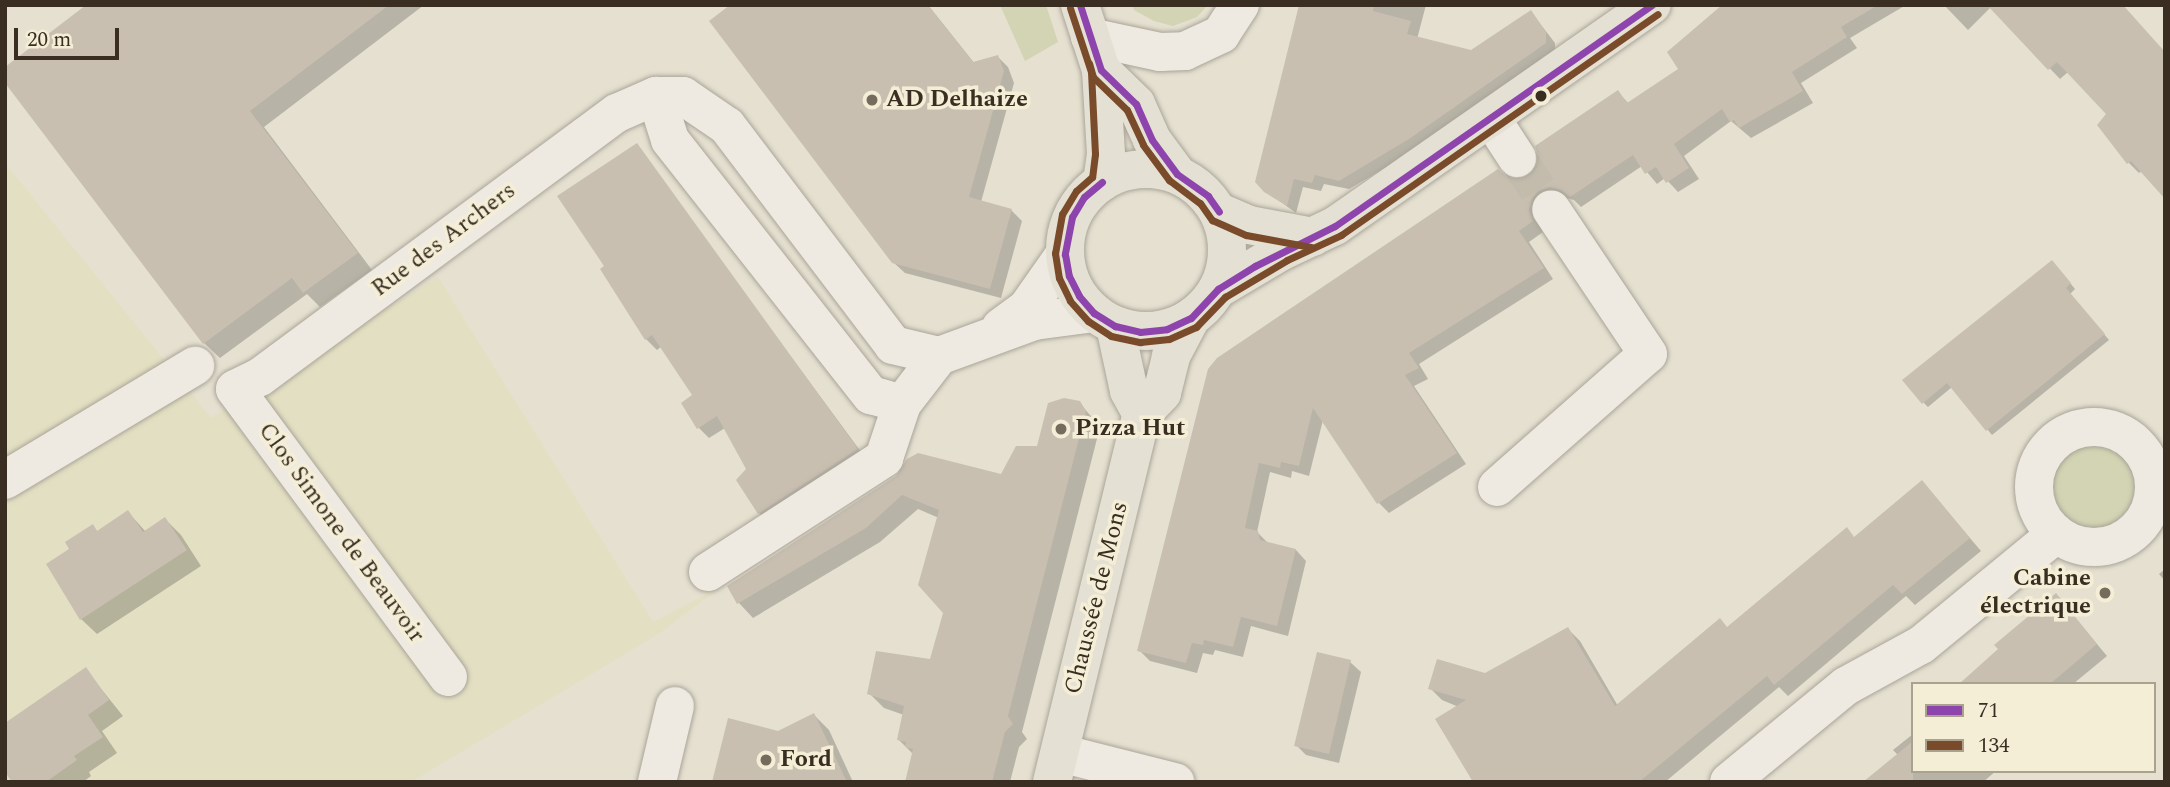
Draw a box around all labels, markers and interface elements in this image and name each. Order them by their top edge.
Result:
scale bar [18,14,122,58]
text: 20 m [27,24,71,56]
place label: AD Delhaize [886,86,1028,114]
unlabelled marker [1534,89,1548,103]
marker: AD Delhaize [864,92,880,108]
street label: Rue des Archers [366,176,522,304]
place label: Pizza Hut [1075,415,1185,443]
street label: Clos Simone de Beauvoir [252,417,430,649]
marker: Pizza Hut [1053,421,1069,437]
street label: Chaussée de Mons [1059,499,1135,697]
place label: Cabine électrique [1980,565,2091,621]
marker: Cabine électrique [2097,585,2113,601]
legend [1911,682,2156,773]
text: 71 [1978,695,1999,727]
text: 134 [1978,730,2010,762]
place label: Ford [780,746,832,774]
marker: Ford [758,752,774,768]

